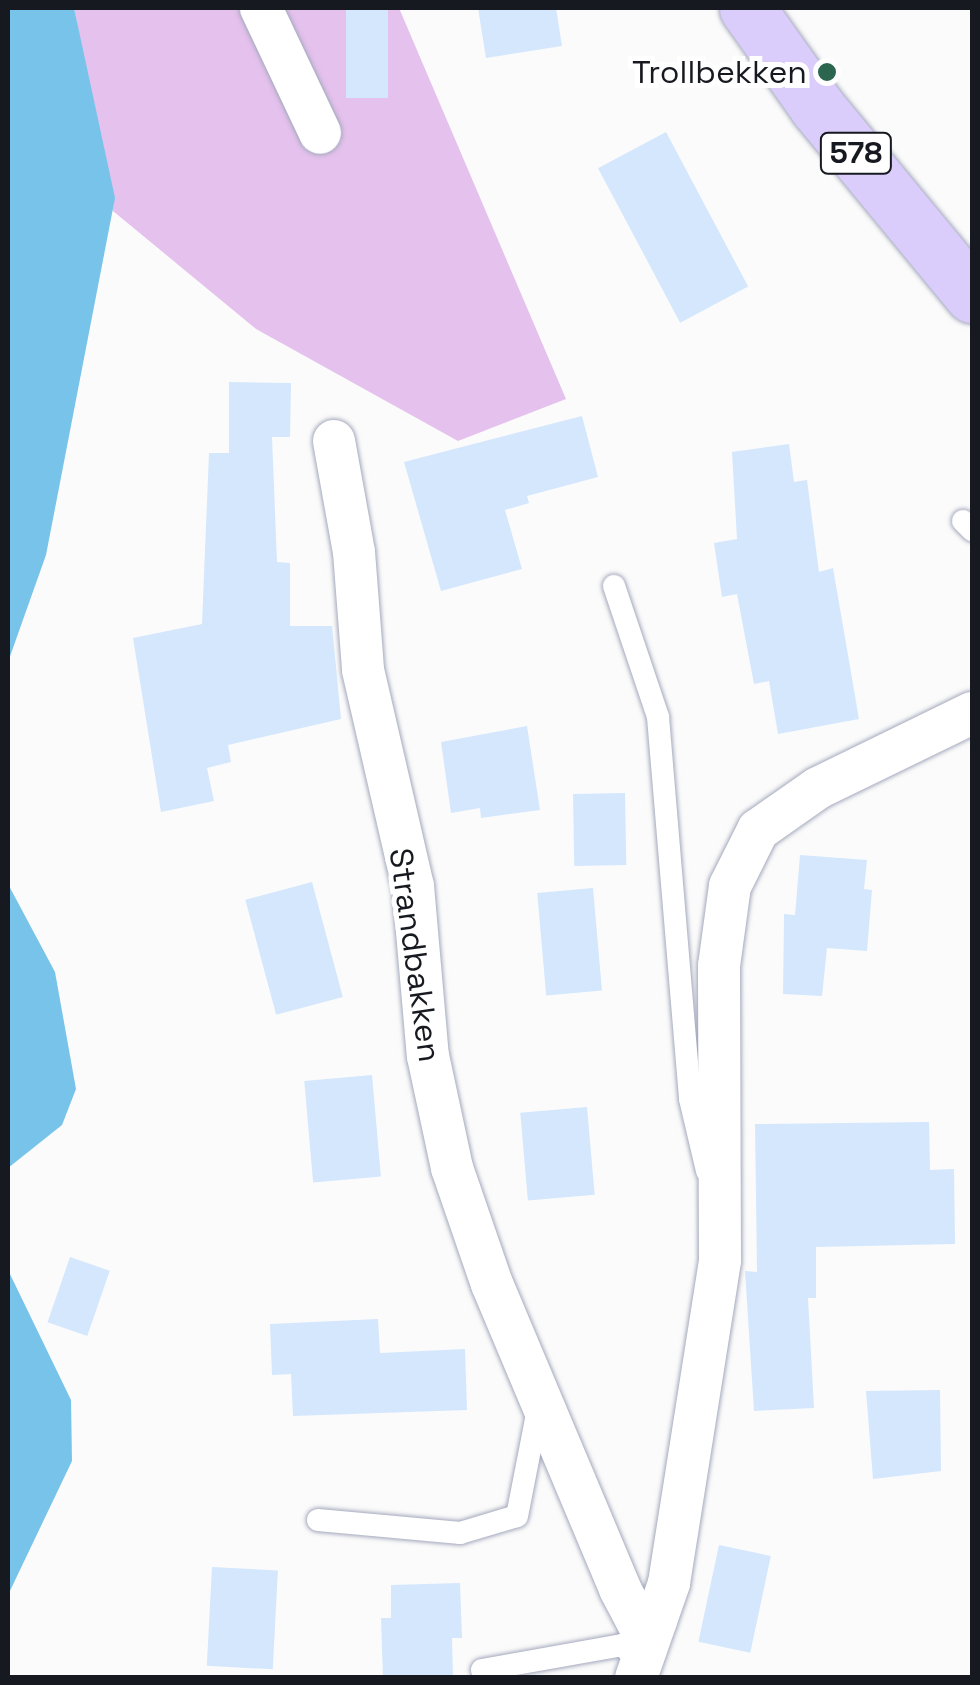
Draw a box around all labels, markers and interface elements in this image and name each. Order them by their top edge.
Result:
place label: Trollbekken [632,53,807,91]
marker: Trollbekken [816,61,838,83]
road number: 578 [818,128,894,178]
street label: Strandbakken [381,846,449,1064]

